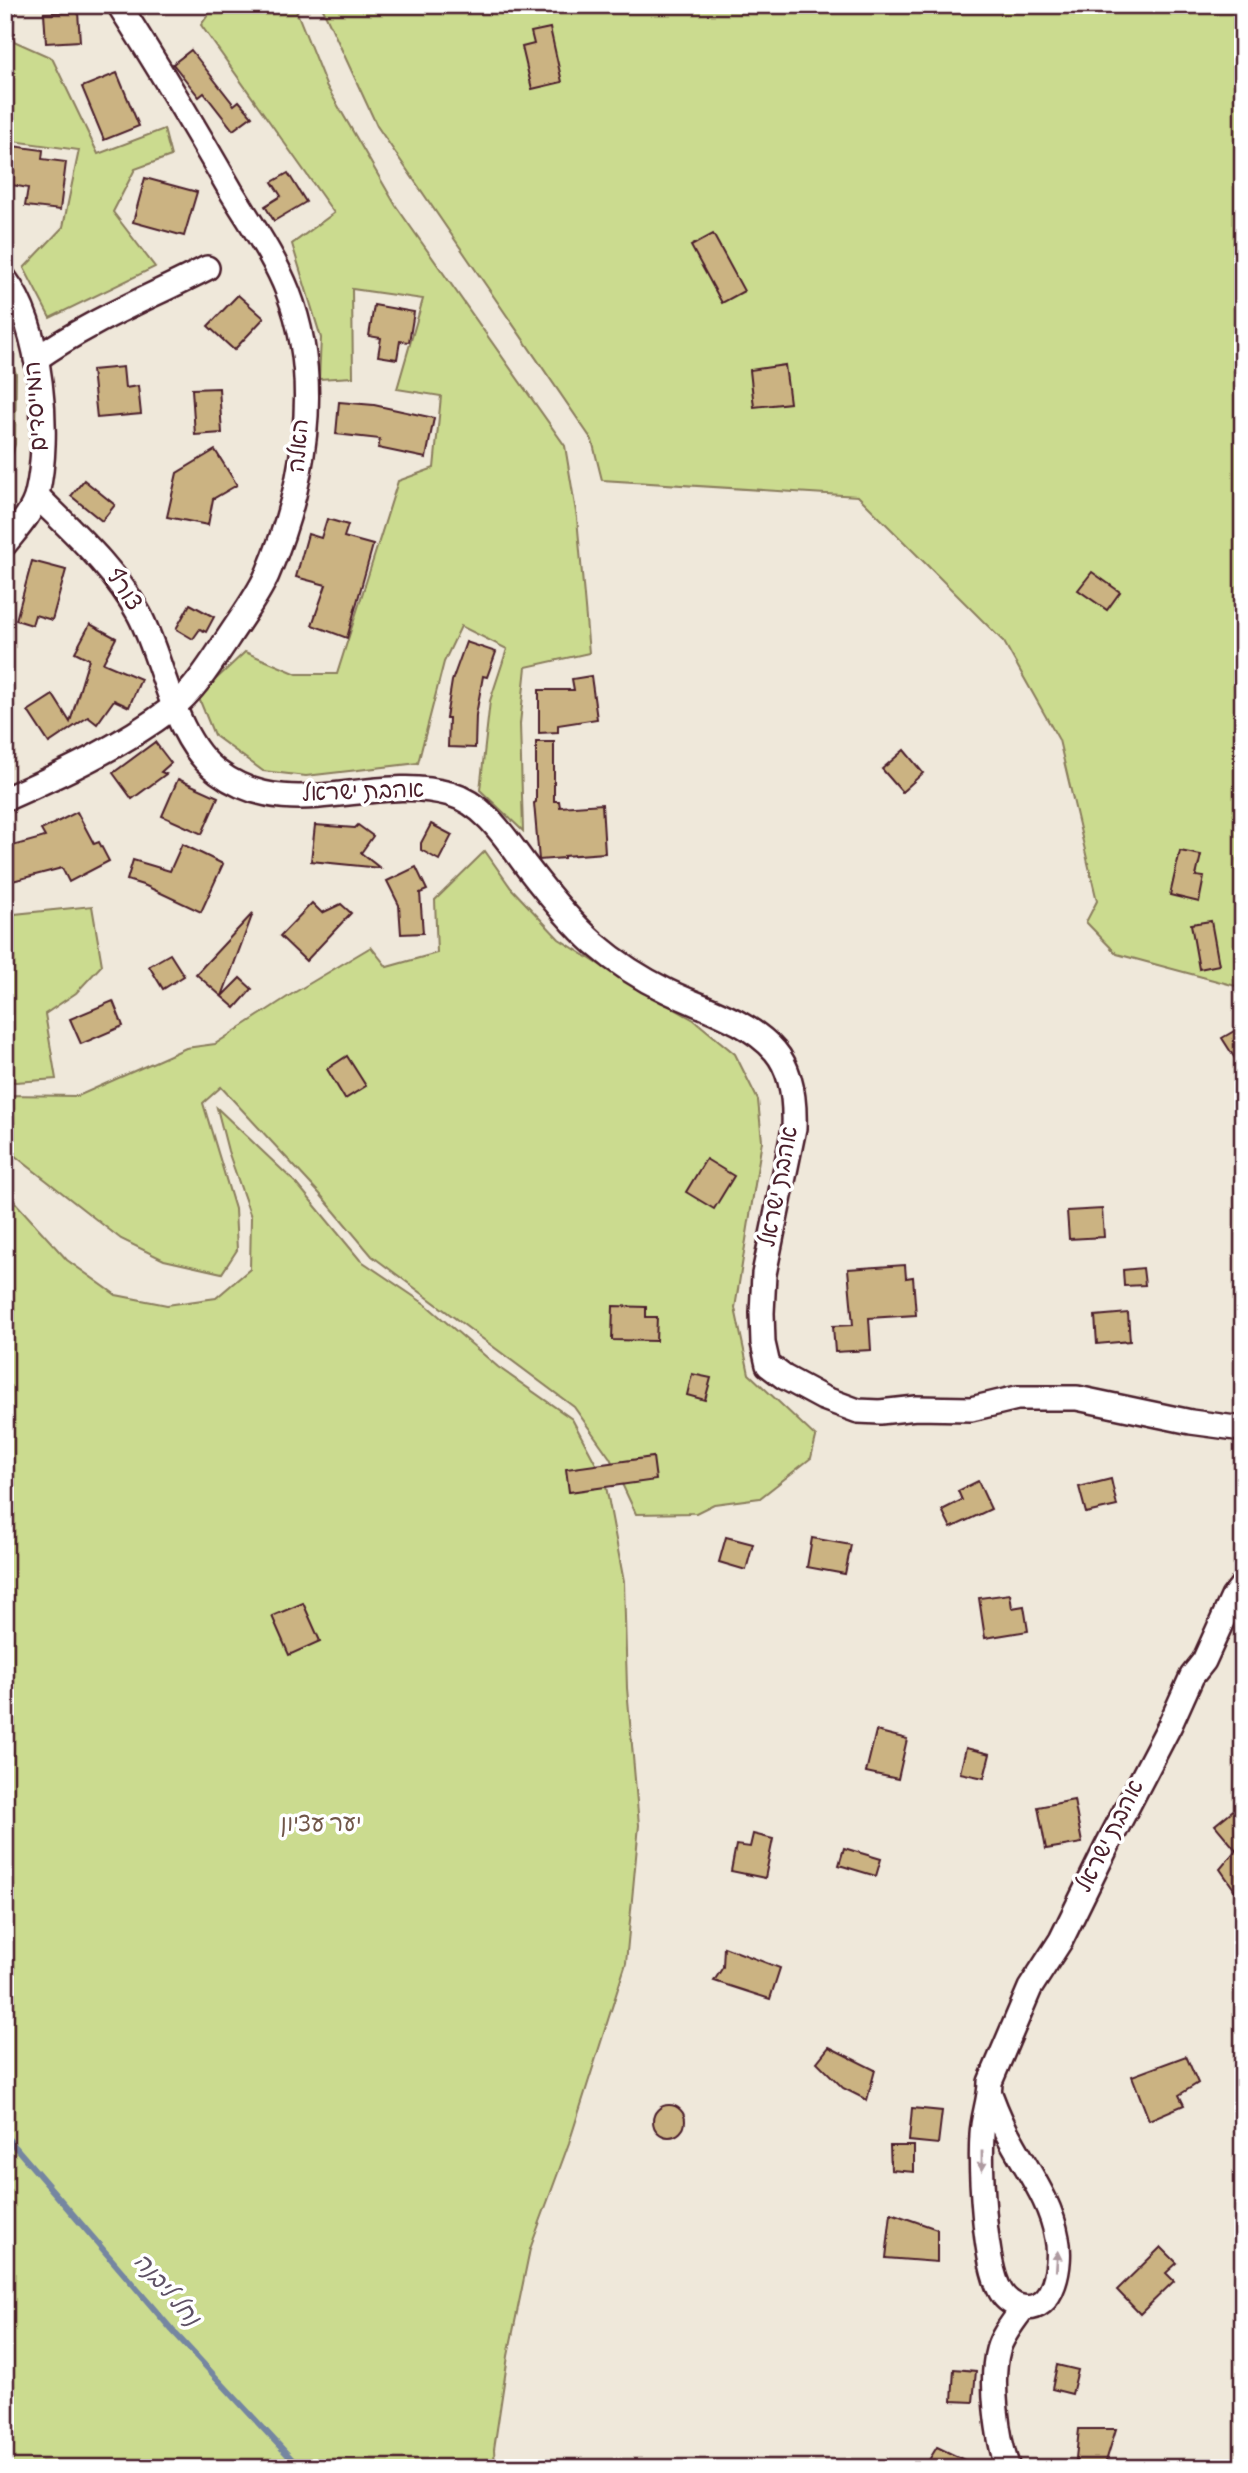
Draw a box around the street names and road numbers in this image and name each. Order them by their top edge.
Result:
street label: המייסדים [18,360,58,452]
street label: האלה [282,418,320,474]
street label: צורף [96,563,148,619]
street label: אהבת ישראל [301,775,425,813]
street label: אהבת ישראל [753,1124,809,1250]
street label: אהבת ישראל [1069,1775,1155,1899]

